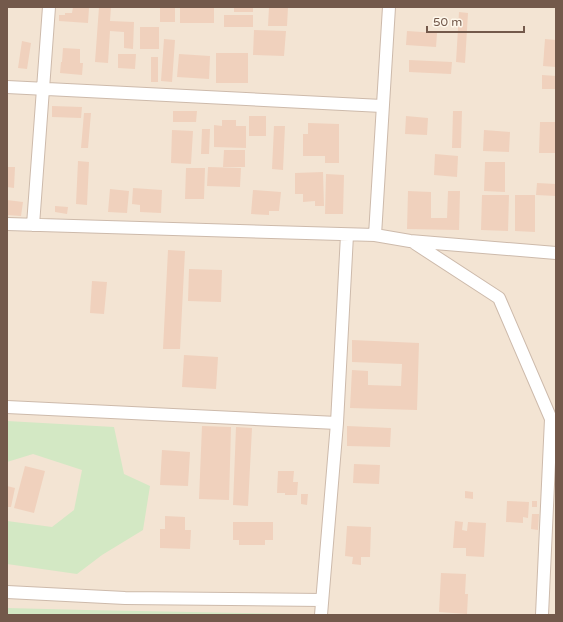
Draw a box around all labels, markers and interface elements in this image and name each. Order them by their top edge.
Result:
scale bar [427,8,524,34]
text: 50 m [433,15,462,29]

